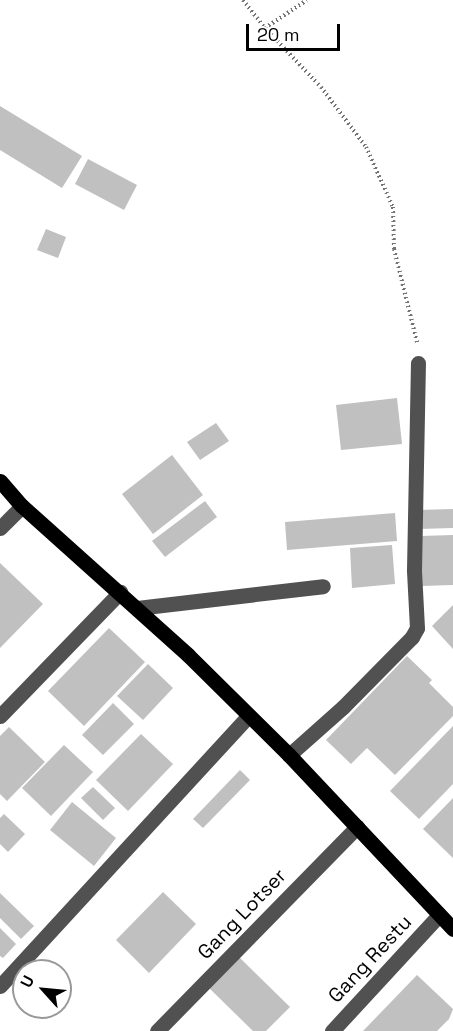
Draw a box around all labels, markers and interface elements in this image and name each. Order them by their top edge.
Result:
scale bar [249,12,344,50]
text: 20 m [257,23,300,46]
street label: Gang Lotser [193,864,291,964]
street label: Gang Restu [323,910,417,1008]
north arrow [12,959,72,1019]
text: U [15,972,39,991]

